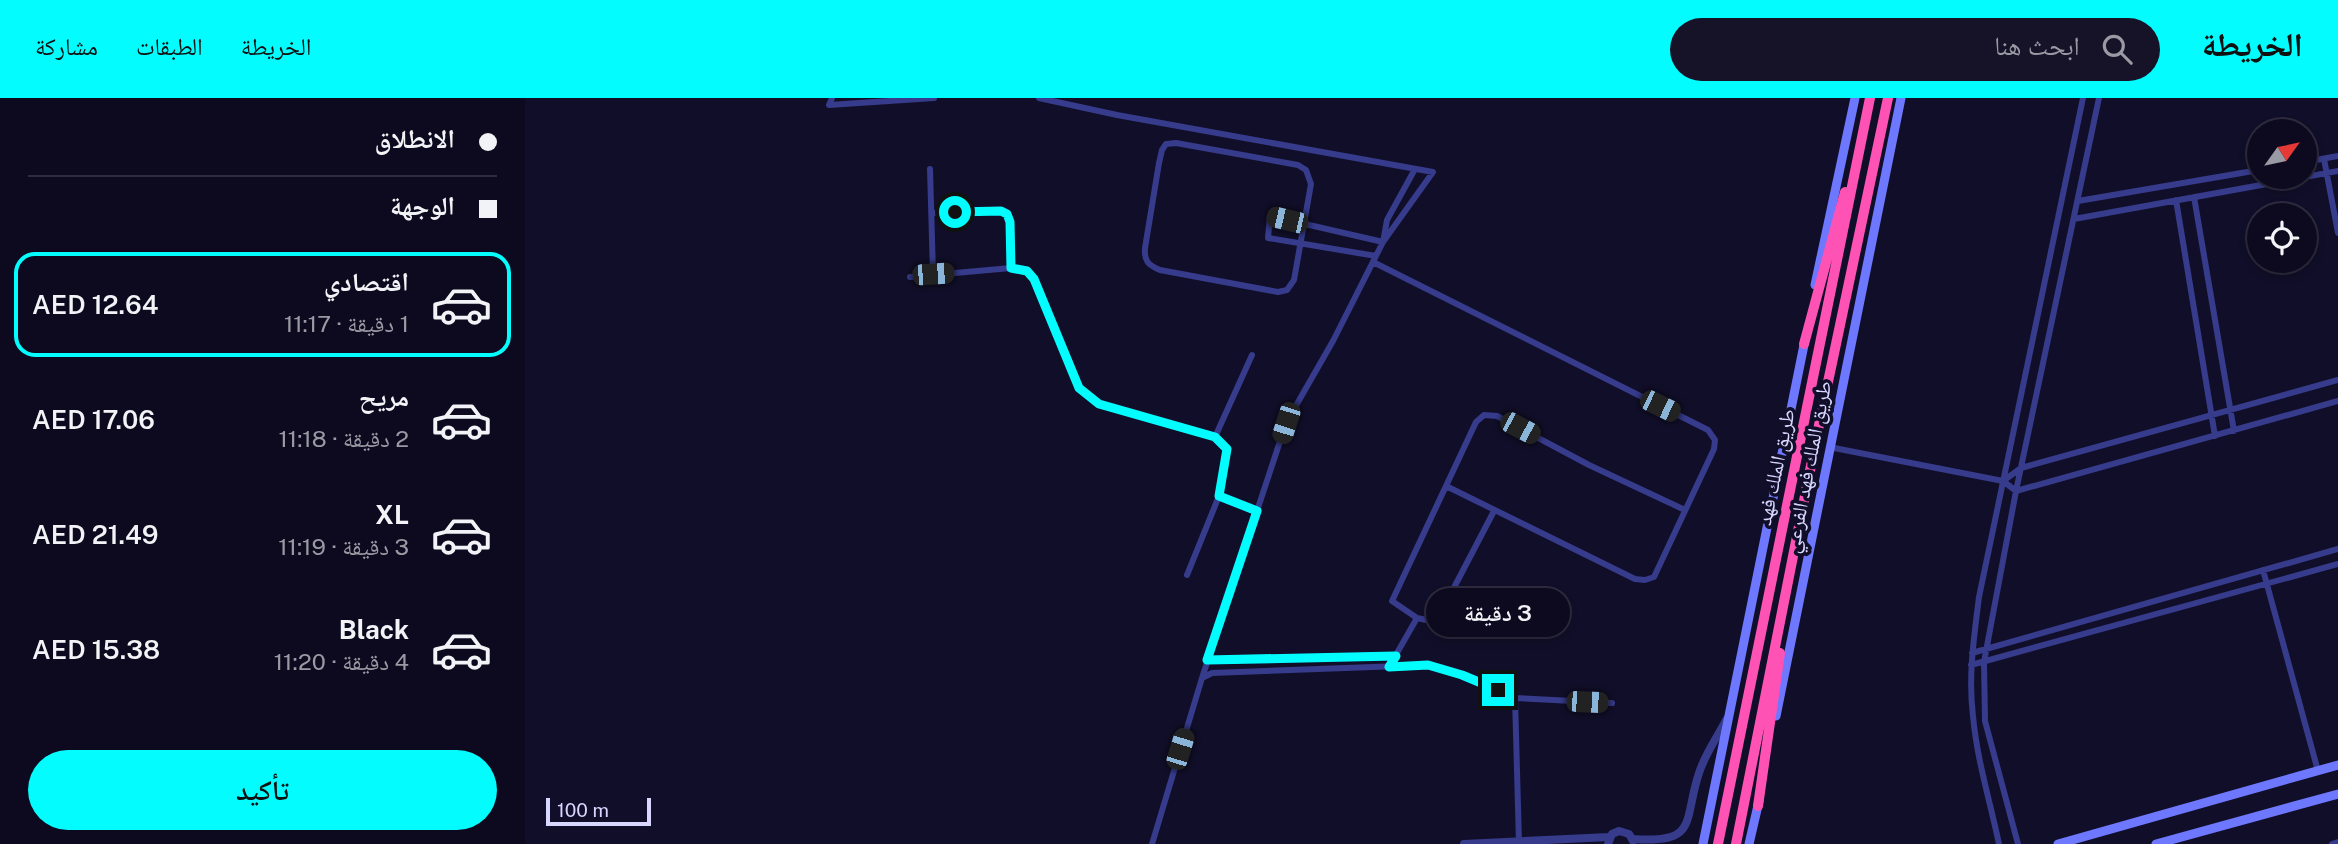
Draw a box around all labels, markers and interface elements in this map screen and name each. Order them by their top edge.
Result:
search box [1670,18,2160,81]
text: الخريطة [2202,25,2303,63]
text: ابحث هنا [1994,30,2080,61]
icon: search [2098,30,2136,68]
text: مشاركة [35,32,98,60]
text: الطبقات [136,32,203,60]
text: الخريطة [241,32,311,60]
north arrow [2247,119,2317,189]
map controls [2247,119,2317,273]
text: الانطلاق [375,123,455,154]
text: الوجهة [390,190,455,221]
route start [939,196,971,228]
button: locate [2247,203,2317,273]
car [1265,205,1310,235]
car [912,262,955,286]
text: اقتصادي [324,266,409,297]
icon: car [430,273,493,336]
text: AED 12.64 [32,289,158,320]
text: 1 دقيقة · 11:17 [284,310,409,337]
street label: طريق الملك فهد الفرعي [1779,379,1841,556]
text: مريح [359,381,409,412]
car [1637,387,1684,425]
icon: car [430,388,493,451]
car [1270,400,1303,446]
text: AED 17.06 [32,404,155,435]
street label: طريق الملك فهد [1751,406,1801,528]
car [1497,409,1544,447]
text: 2 دقيقة · 11:18 [278,425,409,452]
text: XL [375,499,409,530]
icon: car [430,503,493,566]
text: AED 21.49 [32,519,158,550]
text: 3 دقيقة · 11:19 [278,533,409,560]
callout: 3 دقيقة [1426,588,1570,638]
text: 3 دقيقة [1464,599,1532,626]
text: Black [339,614,409,645]
icon: car [430,618,493,681]
text: AED 15.38 [32,634,160,665]
text: 4 دقيقة · 11:20 [274,648,409,675]
route end [1482,674,1514,706]
car [1566,691,1609,713]
car [1164,726,1197,772]
button: تأكيد [28,750,497,830]
scale bar [546,795,651,827]
text: 100 m [557,799,609,821]

